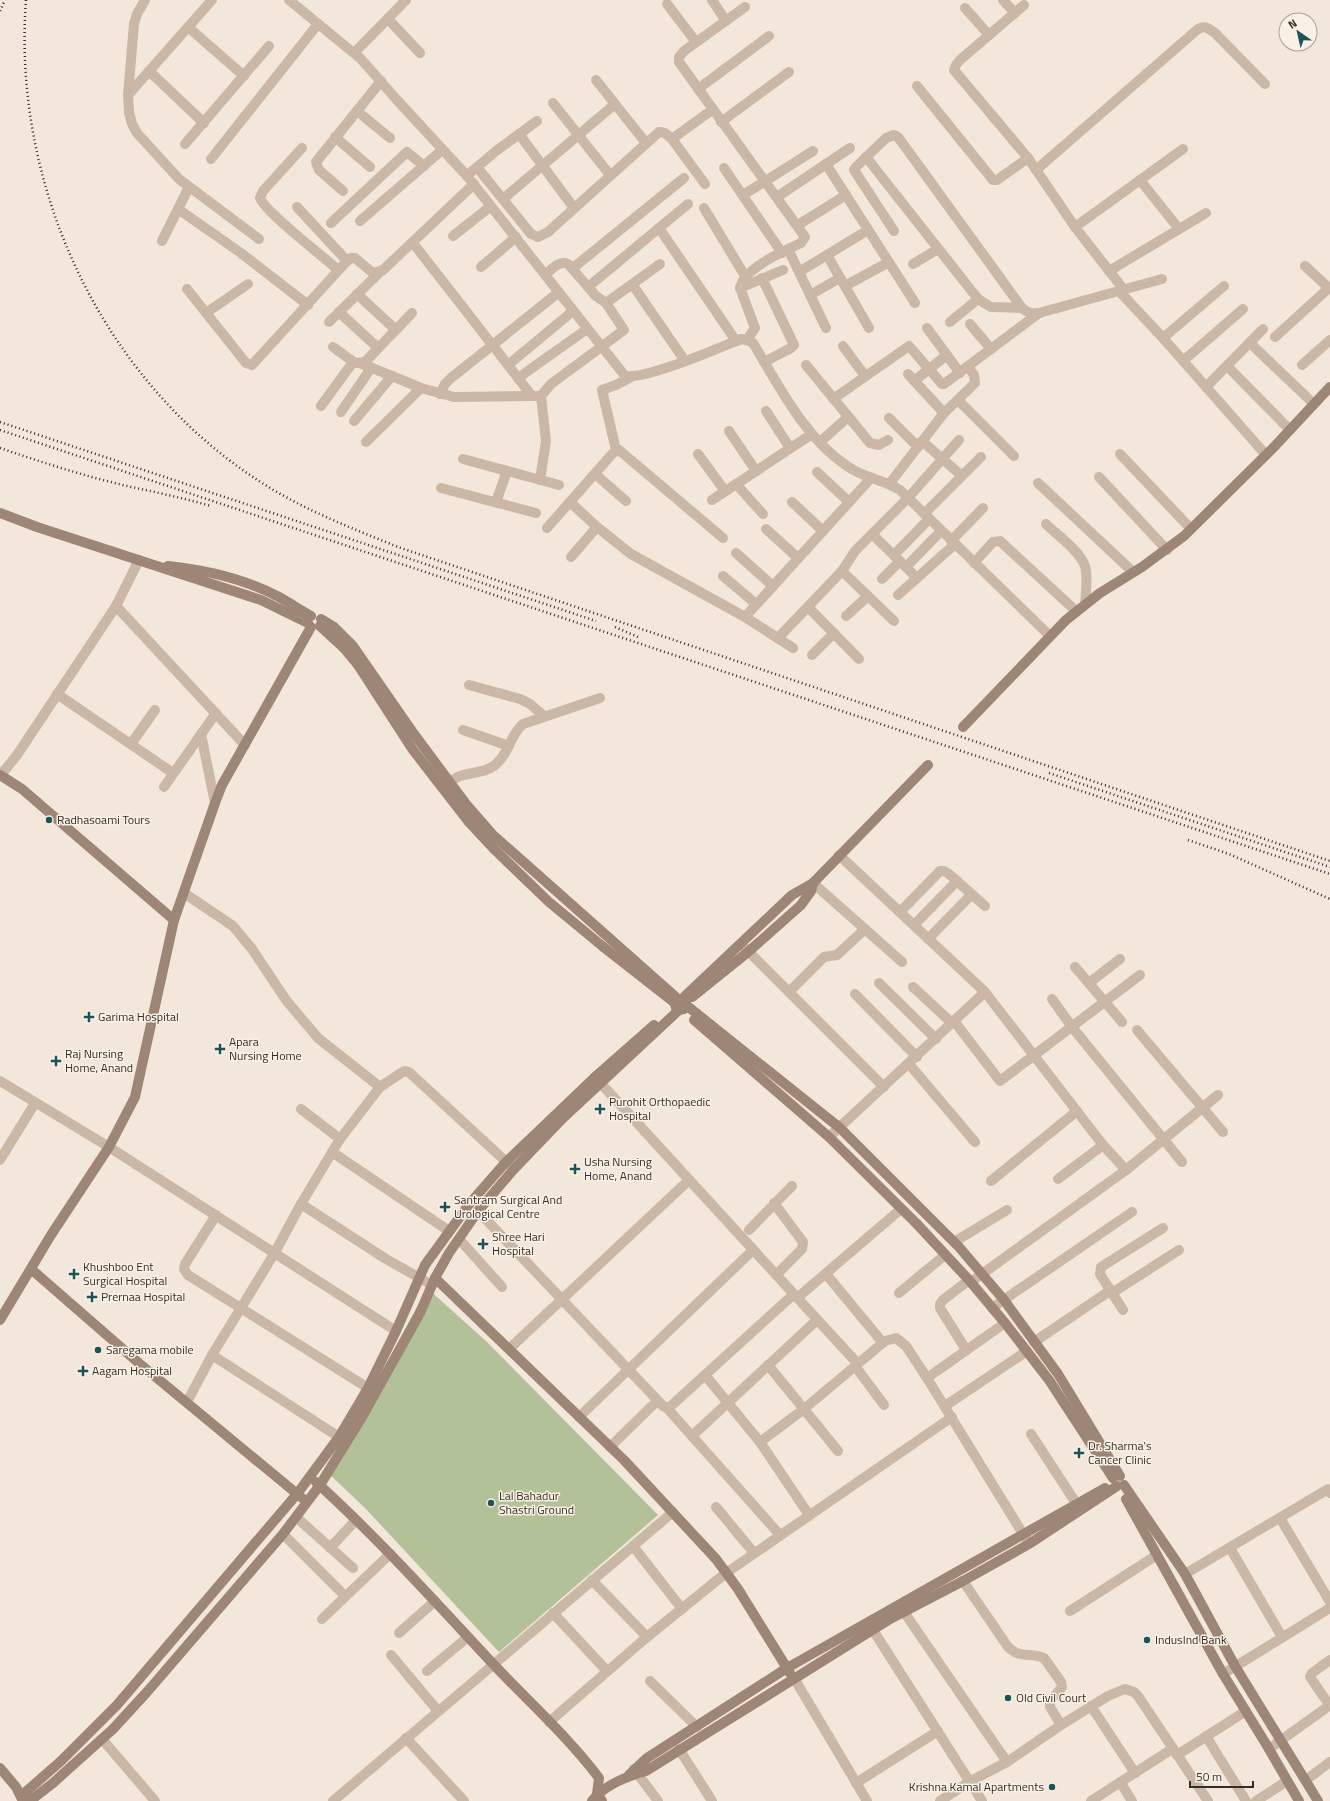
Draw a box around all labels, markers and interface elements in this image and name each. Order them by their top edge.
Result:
north arrow [1278,12,1318,52]
text: N [1285,15,1300,32]
place label: Radhasoami Tours [57,810,151,829]
marker: Radhasoami Tours [44,815,54,825]
place label: Garima Hospital [98,1007,179,1026]
marker: Garima Hospital [83,1011,95,1023]
place label: Apara Nursing Home [229,1032,302,1065]
marker: Apara Nursing Home [214,1043,226,1055]
place label: Raj Nursing Home, Anand [65,1044,133,1077]
marker: Raj Nursing Home, Anand [50,1055,62,1067]
place label: Purohit Orthopaedic Hospital [609,1092,710,1125]
marker: Purohit Orthopaedic Hospital [594,1103,606,1115]
place label: Usha Nursing Home, Anand [584,1152,652,1185]
marker: Usha Nursing Home, Anand [569,1163,581,1175]
place label: Santram Surgical And Urological Centre [454,1190,562,1223]
marker: Santram Surgical And Urological Centre [439,1201,451,1213]
place label: Shree Hari Hospital [492,1227,545,1260]
marker: Shree Hari Hospital [477,1238,489,1250]
place label: Khushboo Ent Surgical Hospital [83,1257,167,1290]
marker: Khushboo Ent Surgical Hospital [68,1268,80,1280]
place label: Prernaa Hospital [101,1287,185,1306]
marker: Prernaa Hospital [86,1291,98,1303]
place label: Saregama mobile [106,1340,194,1359]
marker: Saregama mobile [93,1345,103,1355]
place label: Aagam Hospital [92,1361,172,1380]
marker: Aagam Hospital [77,1365,89,1377]
place label: Dr. Sharma's Cancer Clinic [1088,1436,1152,1469]
marker: Dr. Sharma's Cancer Clinic [1073,1447,1085,1459]
place label: Lal Bahadur Shastri Ground [499,1486,574,1519]
marker: Lal Bahadur Shastri Ground [486,1498,496,1508]
place label: IndusInd Bank [1155,1630,1227,1649]
marker: IndusInd Bank [1142,1635,1152,1645]
place label: Old Civil Court [1016,1688,1087,1707]
marker: Old Civil Court [1003,1693,1013,1703]
scale bar [1190,1763,1253,1789]
text: 50 m [1196,1767,1222,1786]
place label: Krishna Kamal Apartments [909,1777,1044,1796]
marker: Krishna Kamal Apartments [1047,1782,1057,1792]

